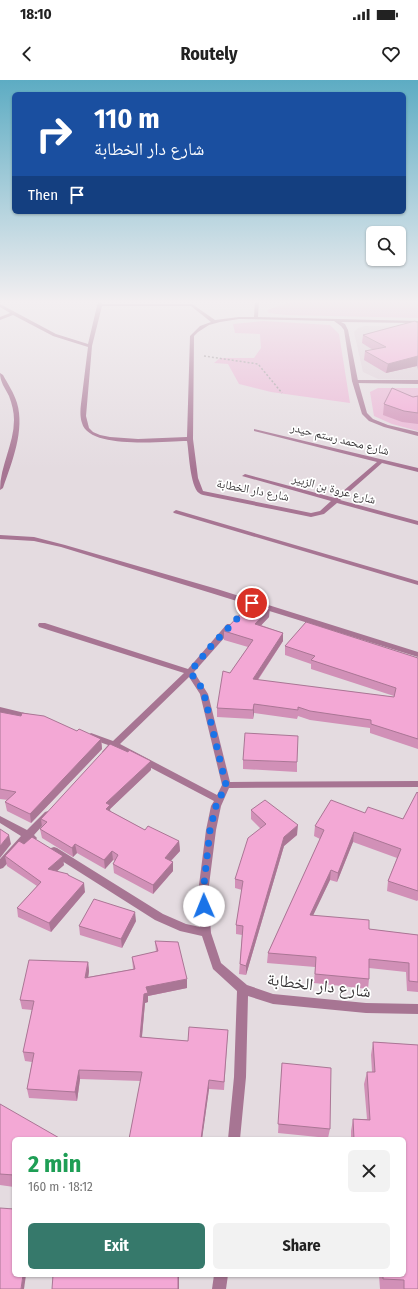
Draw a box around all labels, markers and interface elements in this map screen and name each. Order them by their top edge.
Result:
text: 18:10 [20,5,52,23]
icon: back [16,43,38,65]
text: Routely [180,43,238,65]
icon: heart [380,43,402,65]
text: 110 m [94,102,160,135]
icon: right [28,108,80,160]
text: شارع دار الخطابة [94,138,204,160]
icon: arrive [66,184,88,206]
text: Then [28,186,58,204]
map controls [366,226,406,266]
button: search [366,226,406,266]
street label: شارع محمد رستم حيدر [288,420,391,459]
street label: شارع عروة بن الزبير [290,471,377,508]
street label: شارع دار الخطابة [215,476,291,505]
pin [235,586,269,620]
icon: arrive [241,592,263,614]
position arrow [183,885,225,927]
street label: شارع دار الخطابة [266,969,372,1003]
text: 2 min [28,1150,81,1178]
button: close [348,1150,390,1192]
text: 160 m · 18:12 [28,1179,93,1194]
button: Exit [28,1223,205,1269]
button: Share [213,1223,390,1269]

